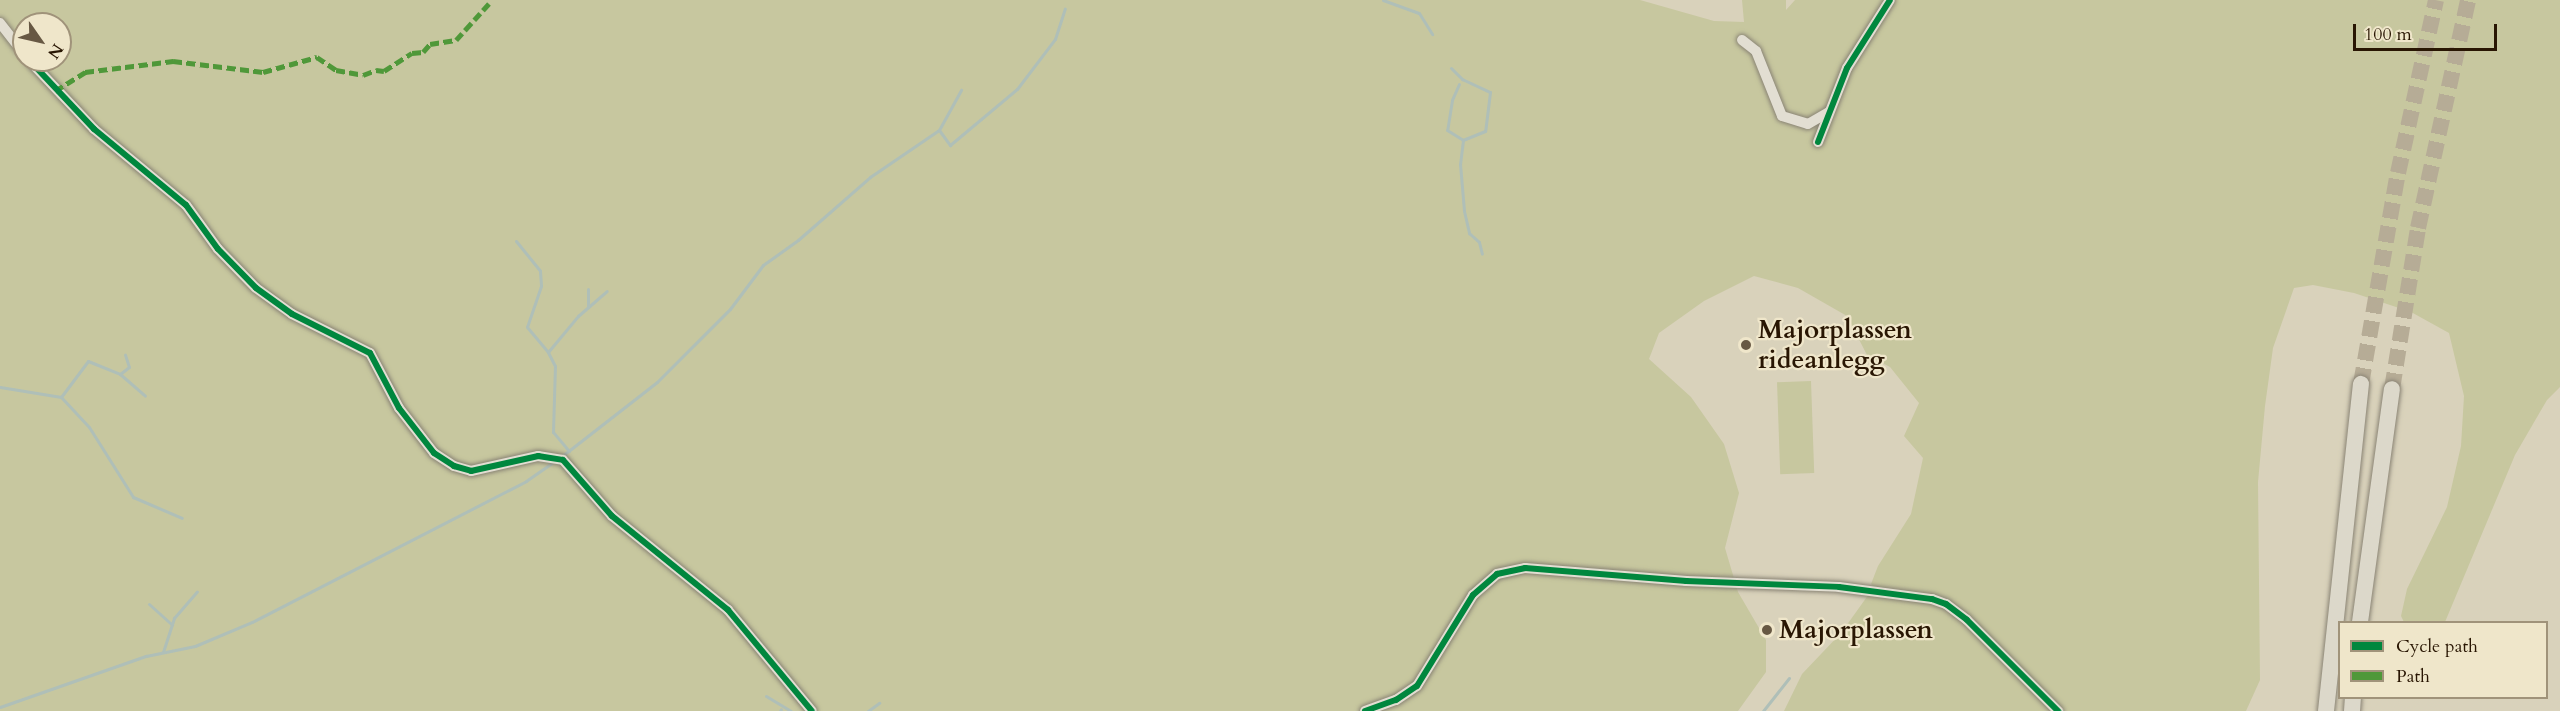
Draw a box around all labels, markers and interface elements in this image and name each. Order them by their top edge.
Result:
north arrow [12,12,72,72]
scale bar [2356,12,2500,50]
text: 100 m [2364,22,2412,47]
text: N [42,39,68,63]
place label: Majorplassen rideanlegg [1758,314,1912,376]
marker: Majorplassen rideanlegg [1739,338,1753,352]
place label: Majorplassen [1779,614,1933,646]
legend [2338,621,2548,699]
marker: Majorplassen [1760,623,1774,637]
text: Cycle path [2396,634,2478,659]
text: Path [2396,664,2430,689]

